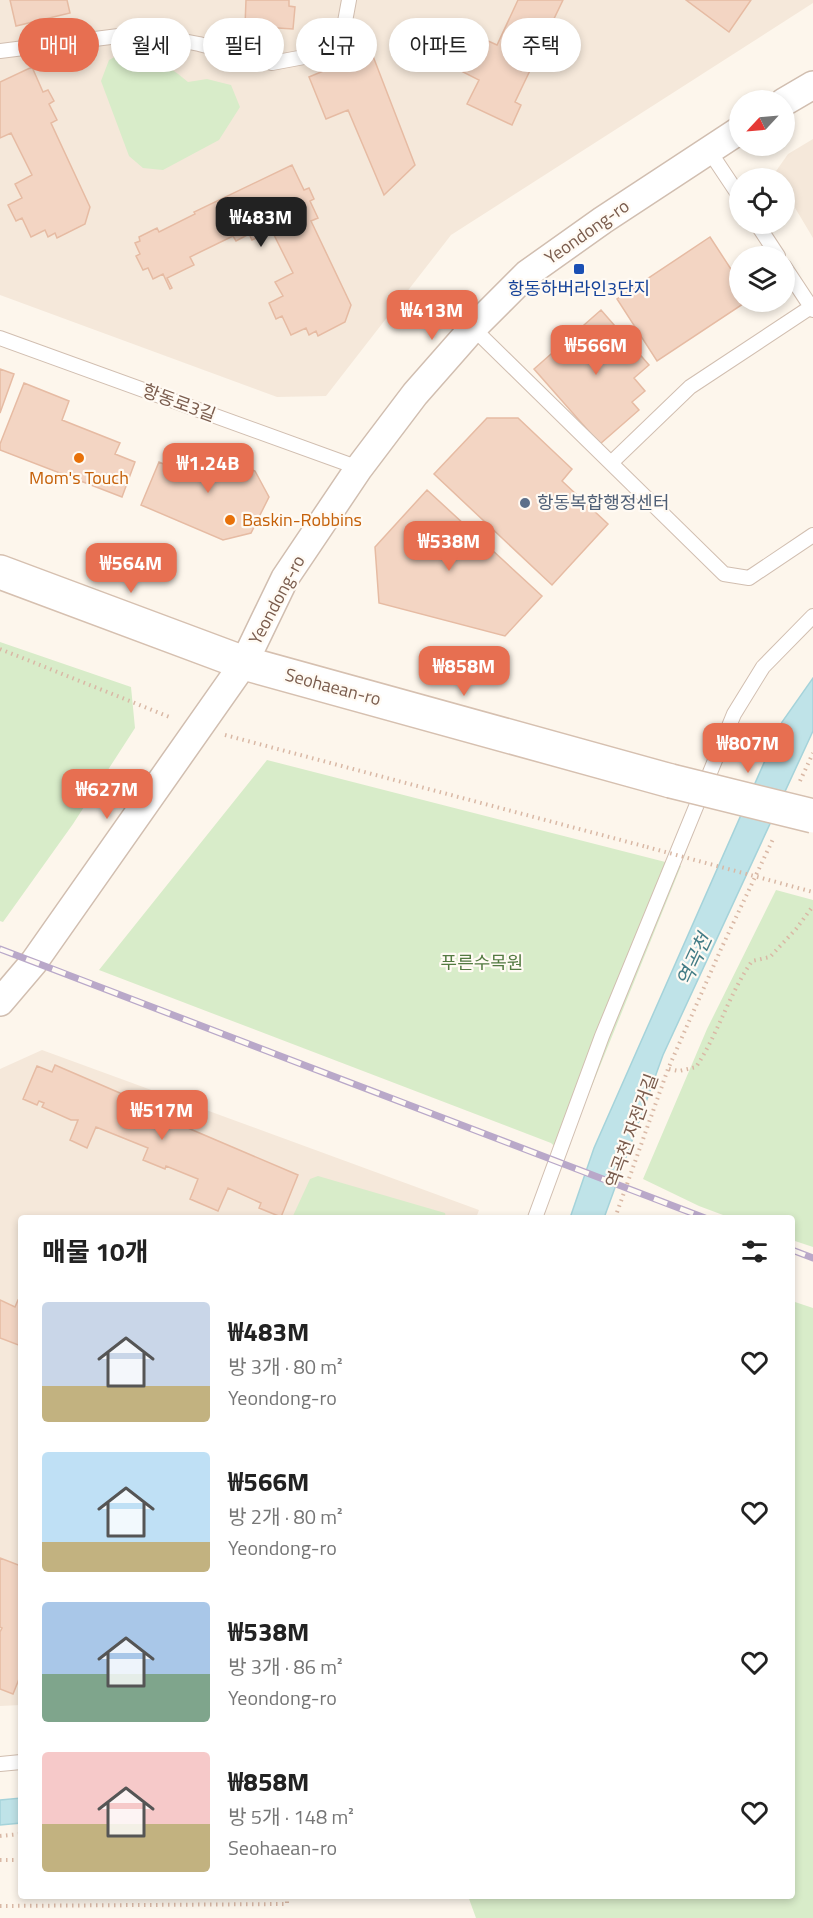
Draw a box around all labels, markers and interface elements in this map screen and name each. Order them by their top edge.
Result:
chip: 매매 [18,18,99,72]
chip: 월세 [111,18,191,72]
chip: 필터 [203,18,284,72]
chip: 신규 [296,18,377,72]
chip: 아파트 [389,18,489,72]
chip: 주택 [501,18,581,72]
north arrow [729,90,795,156]
map controls [729,90,795,312]
button: locate [729,168,795,234]
street label: Yeondong-ro [539,192,635,271]
pin: ₩483M [219,197,303,248]
text: ₩483M [230,201,292,232]
button: layers [729,246,795,312]
marker: 항동하버라인3단지 [572,262,586,276]
place label: 항동하버라인3단지 [508,275,650,302]
pin: ₩413M [390,290,474,341]
text: ₩413M [401,294,463,325]
pin: ₩566M [554,325,638,376]
text: ₩566M [565,329,627,360]
street label: 항동로3길 [139,377,220,428]
pin: ₩1.24B [159,443,257,494]
text: ₩1.24B [177,447,239,478]
marker: Mom's Touch [72,451,86,465]
place label: Mom's Touch [29,464,129,491]
place label: 항동복합행정센터 [537,489,669,516]
marker: 항동복합행정센터 [518,496,532,510]
place label: Baskin-Robbins [242,506,362,533]
marker: Baskin-Robbins [223,513,237,527]
pin: ₩538M [407,521,491,572]
text: ₩538M [418,525,480,556]
pin: ₩564M [89,543,173,594]
text: ₩564M [100,547,162,578]
street label: Yeondong-ro [242,550,311,649]
pin: ₩858M [422,646,506,697]
text: ₩858M [433,650,495,681]
street label: Seohaean-ro [282,661,384,712]
pin: ₩807M [706,723,790,774]
text: ₩807M [717,727,779,758]
pin: ₩627M [65,769,149,820]
text: ₩627M [76,773,138,804]
water label: 역곡천 [668,926,720,991]
park label: 푸른수목원 [441,949,523,976]
street label: 역곡천 자전거길 [598,1070,665,1192]
pin: ₩517M [120,1090,204,1141]
text: ₩517M [131,1094,193,1125]
text: 매물 10개 [42,1232,149,1271]
icon: filters [738,1235,771,1268]
text: ₩483M [228,1312,309,1351]
icon: home [90,1326,162,1398]
icon: heart [738,1346,771,1379]
text: 방 3개 · 80 m² [228,1351,343,1382]
text: Yeondong-ro [228,1382,337,1413]
text: ₩566M [228,1462,309,1501]
icon: home [90,1476,162,1548]
icon: heart [738,1496,771,1529]
text: 방 2개 · 80 m² [228,1501,343,1532]
text: Yeondong-ro [228,1532,337,1563]
text: ₩538M [228,1612,309,1651]
icon: home [90,1626,162,1698]
icon: heart [738,1646,771,1679]
text: 방 3개 · 86 m² [228,1651,343,1682]
text: Yeondong-ro [228,1682,337,1713]
text: ₩858M [228,1762,309,1801]
icon: home [90,1776,162,1848]
icon: heart [738,1796,771,1829]
text: 방 5개 · 148 m² [228,1801,354,1832]
text: Seohaean-ro [228,1832,337,1863]

